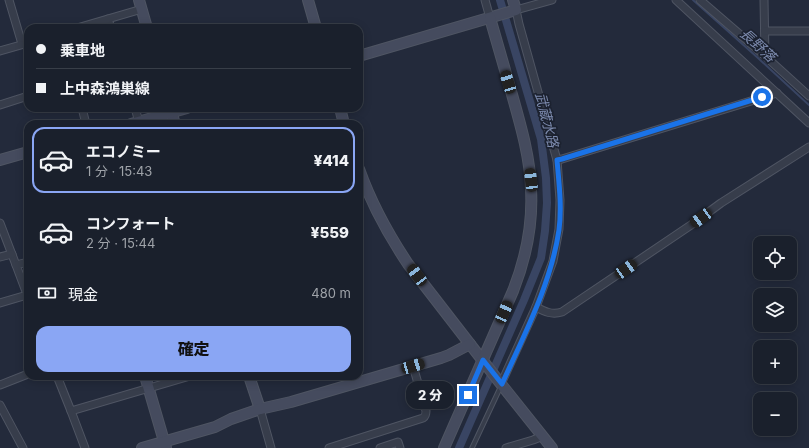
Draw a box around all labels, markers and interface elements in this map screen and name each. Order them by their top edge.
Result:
water label: 長野落 [737,24,781,66]
text: 乗車地 [60,41,105,60]
car [499,69,517,95]
text: 上中森鴻巣線 [60,79,150,98]
route start [753,88,771,106]
water label: 武蔵水路 [532,91,563,150]
icon: car [38,142,74,178]
text: エコノミー [86,142,161,161]
text: ¥414 [314,151,349,170]
text: 1 分 · 15:43 [86,163,152,179]
car [524,167,538,193]
car [688,206,714,230]
icon: car [38,214,74,250]
text: コンフォート [86,214,176,233]
text: ¥559 [311,223,349,242]
text: 2 分 · 15:44 [86,235,155,251]
map controls [753,236,797,436]
button: locate [753,236,797,280]
car [613,257,639,281]
car [405,262,429,288]
icon: cash [36,282,58,304]
text: 現金 [68,285,98,304]
text: 480 m [311,285,351,301]
button: layers [753,288,797,332]
car [494,299,514,325]
button: 確定 [36,326,351,372]
button: + [753,340,797,384]
car [400,357,426,375]
callout: 2 分 [406,381,454,409]
route end [459,386,477,404]
text: 2 分 [418,387,442,403]
button: − [753,392,797,436]

